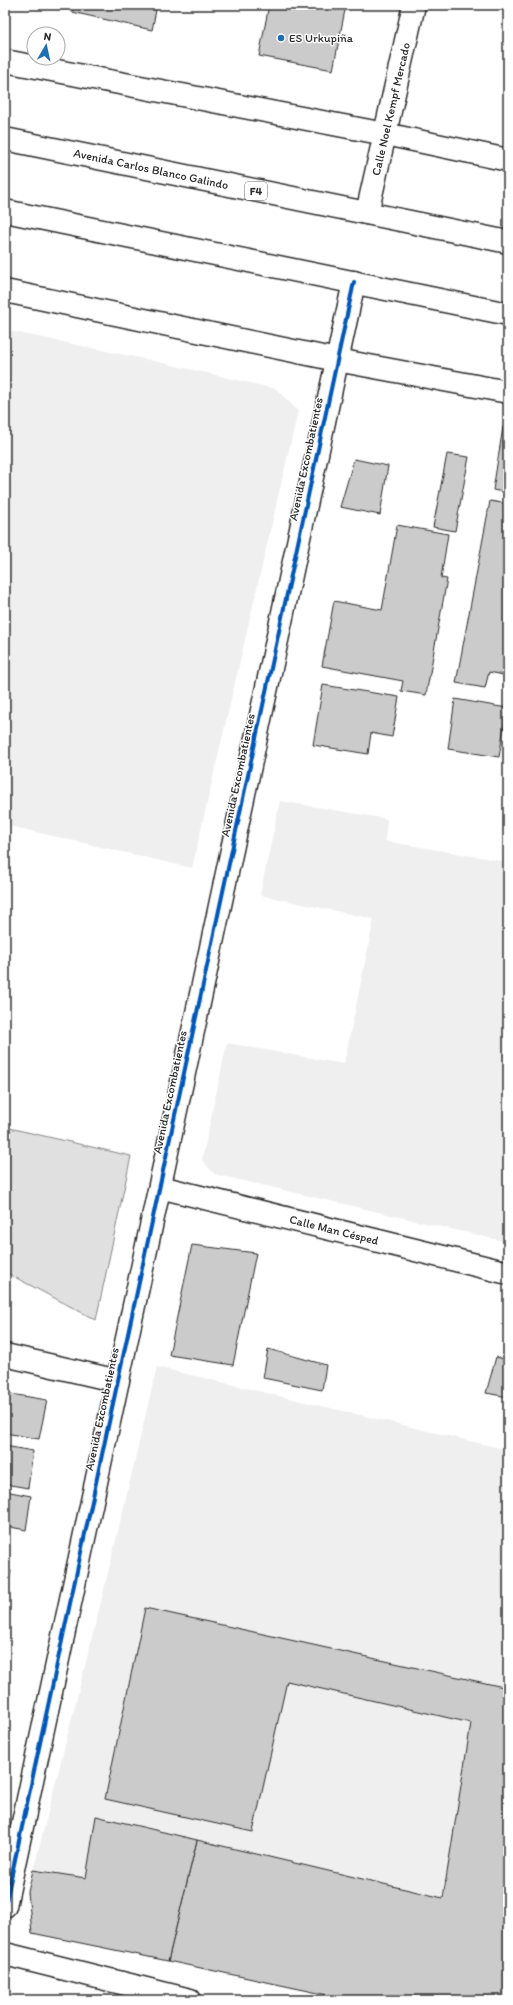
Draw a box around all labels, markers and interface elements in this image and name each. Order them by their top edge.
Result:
north arrow [26,26,66,66]
text: N [43,30,52,44]
place label: ES Urkupiña [289,31,354,45]
marker: ES Urkupiña [276,33,286,43]
street label: Calle Noel Kempf Mercado [369,41,413,177]
street label: Avenida Carlos Blanco Galindo [72,146,230,192]
road number: F4 [245,182,267,200]
street label: Avenida Excombatientes [286,396,326,522]
street label: Avenida Excombatientes [218,712,258,838]
street label: Avenida Excombatientes [150,1029,190,1155]
street label: Calle Man Césped [288,1212,381,1248]
street label: Avenida Excombatientes [82,1346,122,1472]

